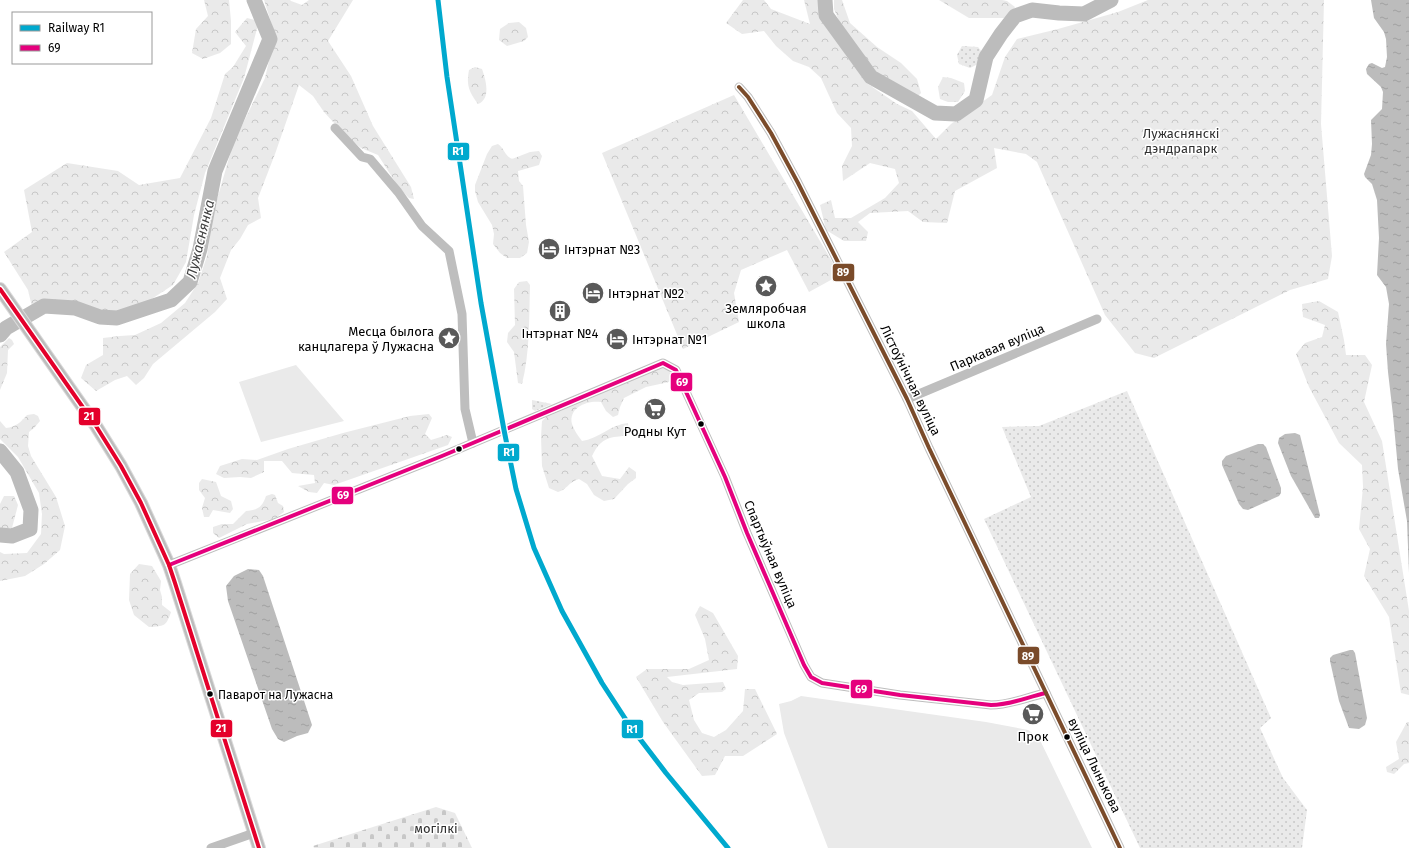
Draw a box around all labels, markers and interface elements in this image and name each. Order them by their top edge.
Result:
legend [12,12,152,64]
text: Railway R1 [48,21,105,35]
text: 69 [48,41,61,55]
park label: Лужаснянскі дэндрапарк [1143,126,1219,156]
line badge: R1 [447,142,470,161]
text: R1 [452,145,464,158]
water label: Лужаснянка [182,198,218,281]
hotel icon: Інтэрнат №3 [536,236,562,262]
place label: Інтэрнат №3 [564,242,640,257]
line badge: 89 [832,263,855,282]
text: 89 [837,266,849,279]
place icon: Земляробчая школа [753,273,779,299]
hotel icon: Інтэрнат №2 [580,280,606,306]
place label: Інтэрнат №2 [608,286,684,301]
building icon: Інтэрнат №4 [547,298,573,324]
place label: Земляробчая школа [725,301,807,331]
street label: Паркавая вуліца [948,321,1047,374]
street label: Лістоўнічная вуліца [877,323,944,438]
place label: Месца былога канцлагера ў Лужасна [298,324,434,354]
place icon: Месца былога канцлагера ў Лужасна [436,325,462,351]
place label: Інтэрнат №4 [522,326,598,341]
hotel icon: Інтэрнат №1 [604,326,630,352]
place label: Інтэрнат №1 [632,332,707,347]
line badge: 69 [670,372,693,392]
text: 69 [676,376,688,389]
supermarket icon: Родны Кут [642,396,668,422]
line badge: 21 [78,407,101,426]
text: 21 [84,410,94,423]
unlabelled marker [696,419,706,429]
place label: Родны Кут [624,424,686,439]
line badge: R1 [497,443,520,462]
unlabelled marker [454,444,464,454]
text: R1 [503,446,515,459]
line badge: 69 [331,486,354,505]
text: 69 [337,489,349,502]
street label: Спартыўная вуліца [741,498,800,610]
line badge: 89 [1017,646,1040,665]
text: 89 [1022,650,1034,663]
line badge: 69 [850,679,873,699]
text: 69 [855,683,867,696]
place label: Паварот на Лужасна [218,688,333,702]
marker: Паварот на Лужасна [205,689,215,699]
supermarket icon: Прок [1020,701,1046,727]
street label: вуліца Лынькова [1065,715,1124,815]
line badge: 21 [210,719,233,738]
line badge: R1 [621,719,644,739]
text: 21 [216,722,226,735]
text: R1 [626,723,638,736]
place label: Прок [1018,729,1049,744]
unlabelled marker [1062,732,1072,742]
park label: могілкі [414,821,458,836]

